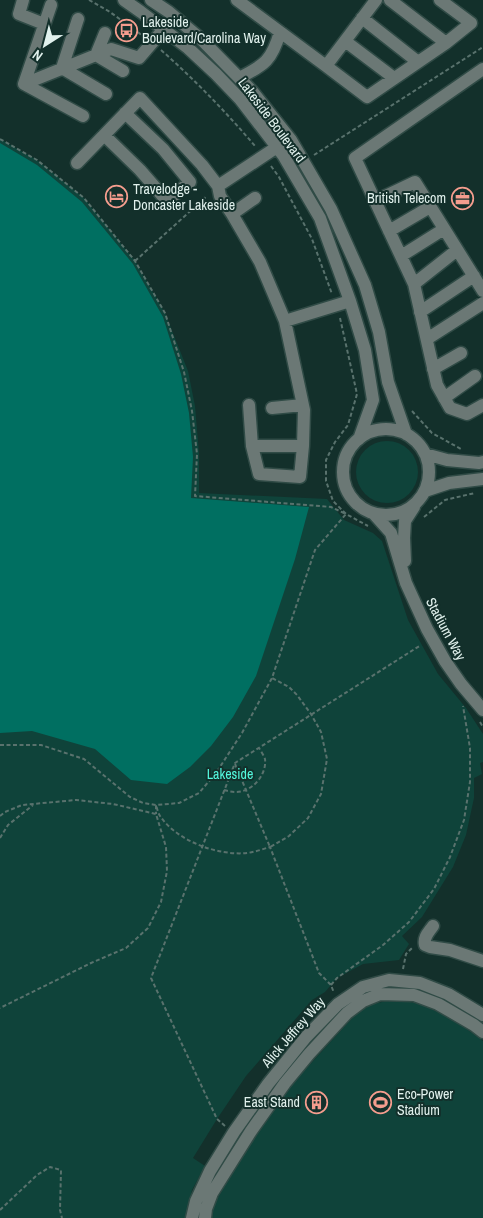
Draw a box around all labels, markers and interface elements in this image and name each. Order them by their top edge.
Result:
place label: Lakeside Boulevard/Carolina Way [142,13,266,47]
bus stop icon: Lakeside Boulevard/Carolina Way [114,18,138,42]
north arrow [20,20,70,70]
text: N [29,46,46,65]
street label: Lakeside Boulevard [234,74,310,166]
place label: Travelodge - Doncaster Lakeside [133,180,235,214]
hotel icon: Travelodge - Doncaster Lakeside [105,185,129,209]
office icon: British Telecom [450,186,474,210]
place label: British Telecom [367,189,446,207]
street label: Stadium Way [422,595,470,664]
park label: Lakeside [207,765,253,783]
street label: Alick Jeffrey Way [257,993,329,1072]
place label: Eco-Power Stadium [397,1085,453,1119]
building icon: East Stand [304,1090,328,1114]
sports icon: Eco-Power Stadium [369,1090,393,1114]
place label: East Stand [244,1093,300,1111]

